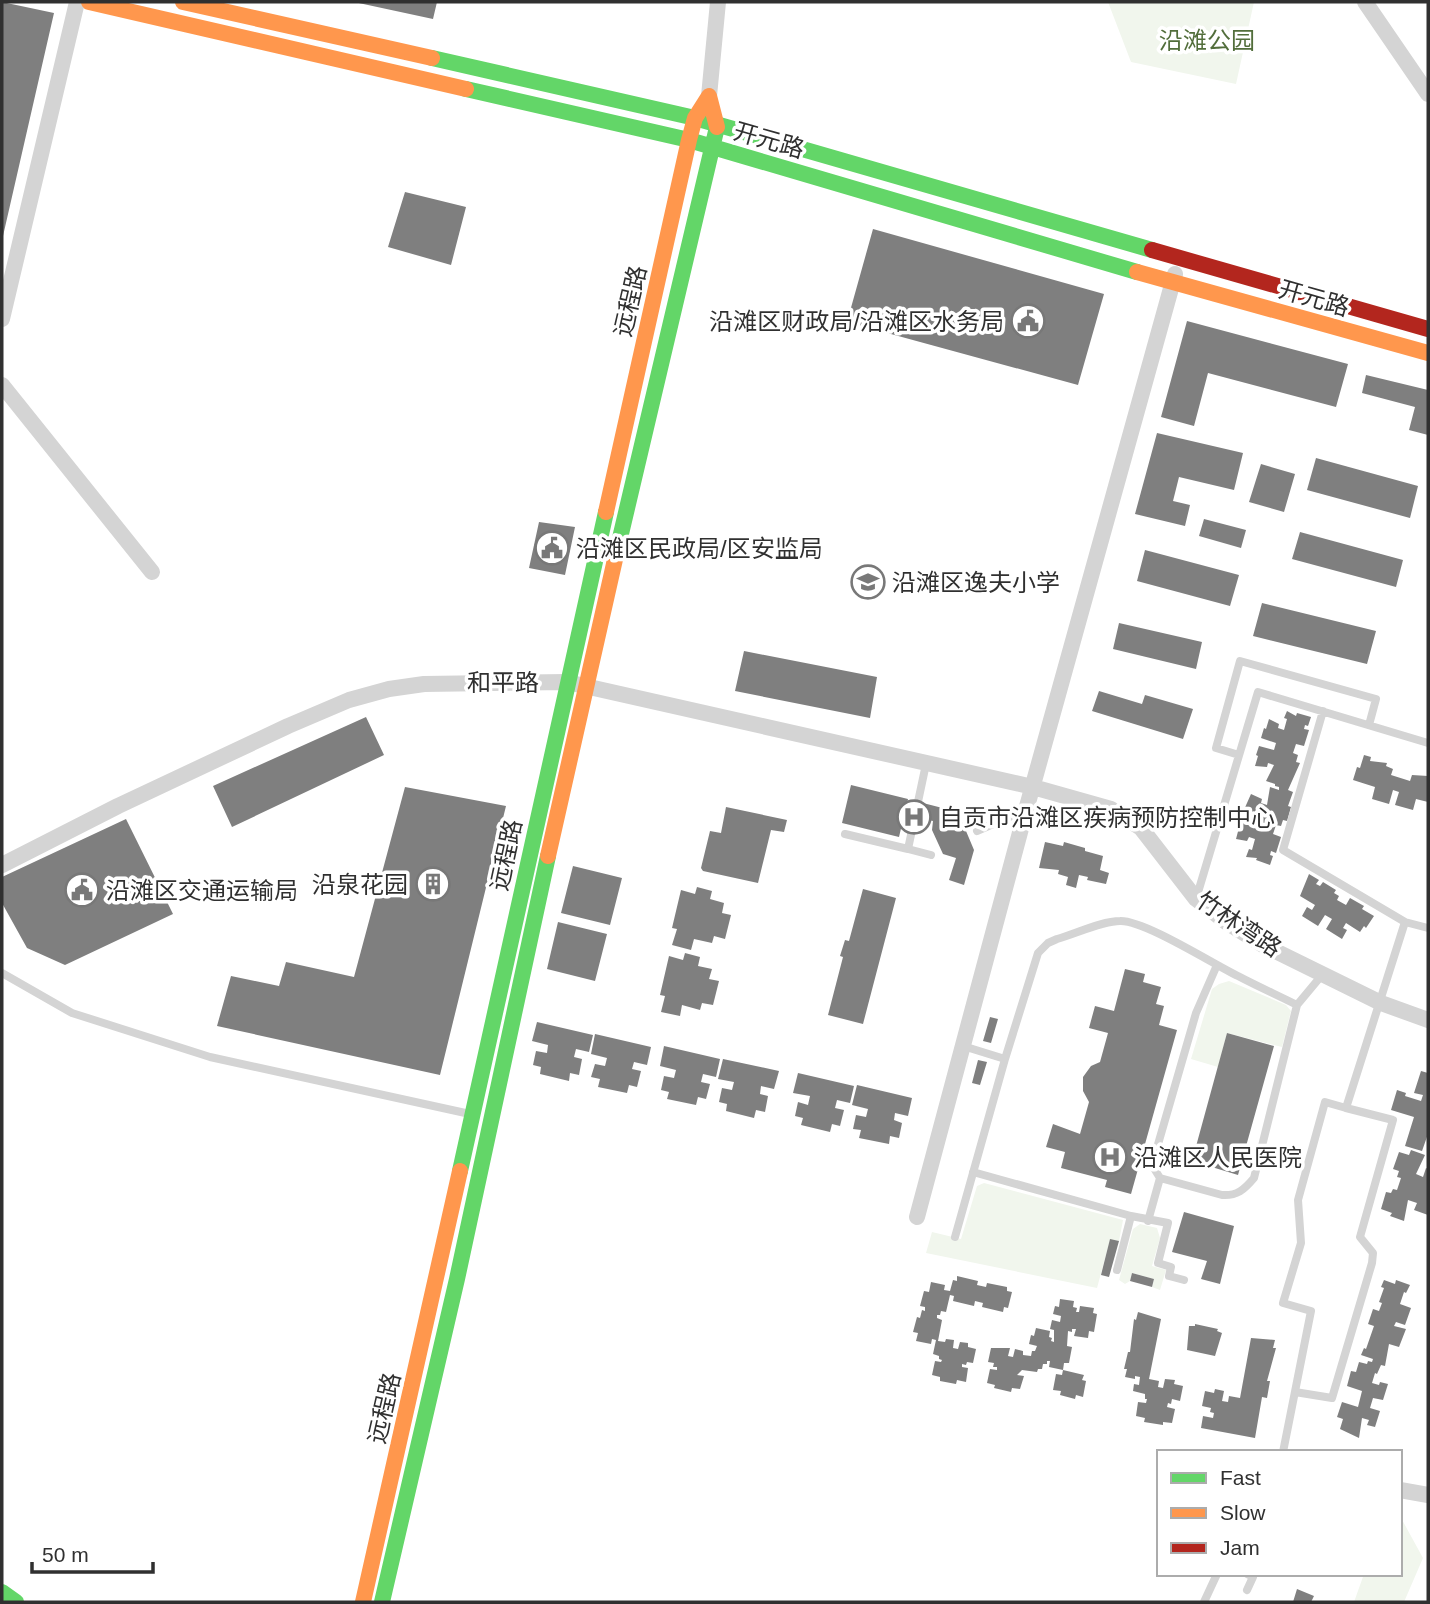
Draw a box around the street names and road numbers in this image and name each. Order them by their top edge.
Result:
street label: 开元路 [731,117,807,163]
street label: 远程路 [609,263,651,339]
street label: 开元路 [1276,275,1352,321]
street label: 和平路 [467,669,539,696]
street label: 远程路 [485,817,527,893]
street label: 竹林湾路 [1192,886,1286,962]
street label: 远程路 [363,1370,405,1446]

